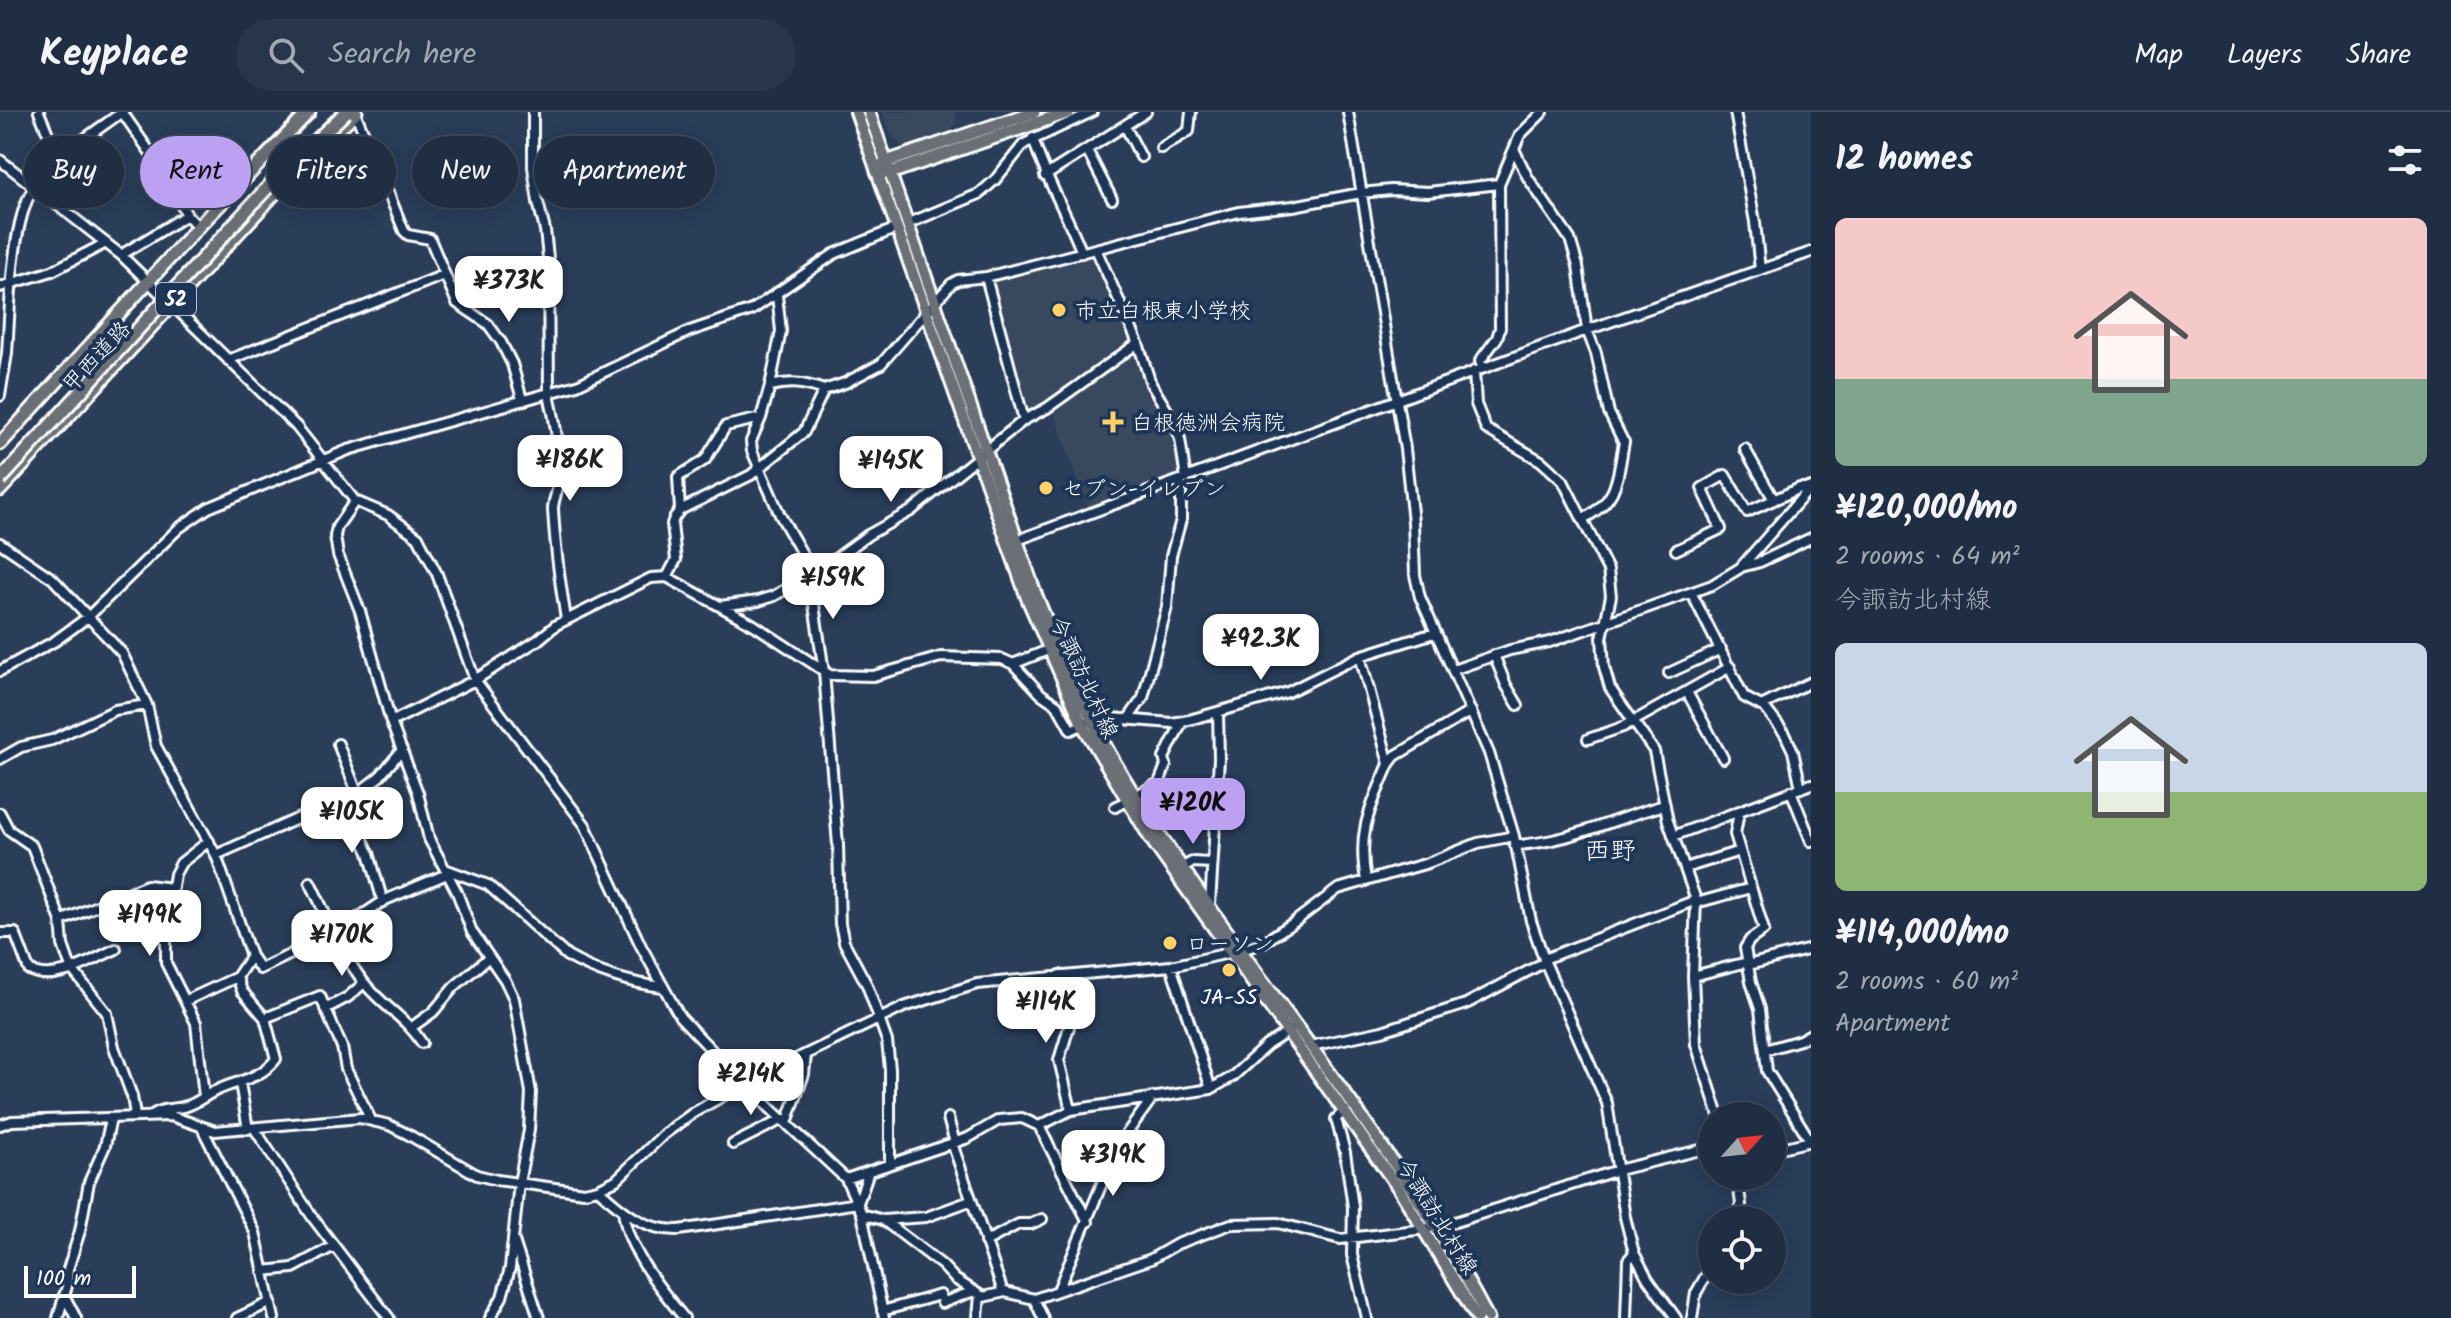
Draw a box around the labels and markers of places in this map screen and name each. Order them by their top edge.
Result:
pin: ¥373K [453,256,565,324]
place label: 市立白根東小学校 [1075,295,1251,330]
marker: 市立白根東小学校 [1050,301,1068,319]
place label: 白根徳洲会病院 [1131,407,1285,442]
marker: 白根徳洲会病院 [1102,411,1124,433]
pin: ¥186K [514,435,626,503]
pin: ¥145K [835,436,947,504]
place label: セブン-イレブン [1062,473,1226,508]
marker: セブン-イレブン [1037,479,1055,497]
pin: ¥159K [777,553,889,621]
pin: ¥92.3K [1196,614,1326,682]
pin: ¥120K [1137,778,1249,846]
pin: ¥105K [296,787,408,855]
pin: ¥199K [94,890,206,958]
pin: ¥170K [286,910,398,978]
place label: ローソン [1186,928,1274,963]
marker: ローソン [1161,934,1179,952]
marker: JA-SS [1220,961,1238,979]
pin: ¥114K [990,977,1102,1045]
place label: JA-SS [1200,981,1258,1016]
pin: ¥214K [695,1049,807,1117]
pin: ¥319K [1057,1130,1169,1198]

